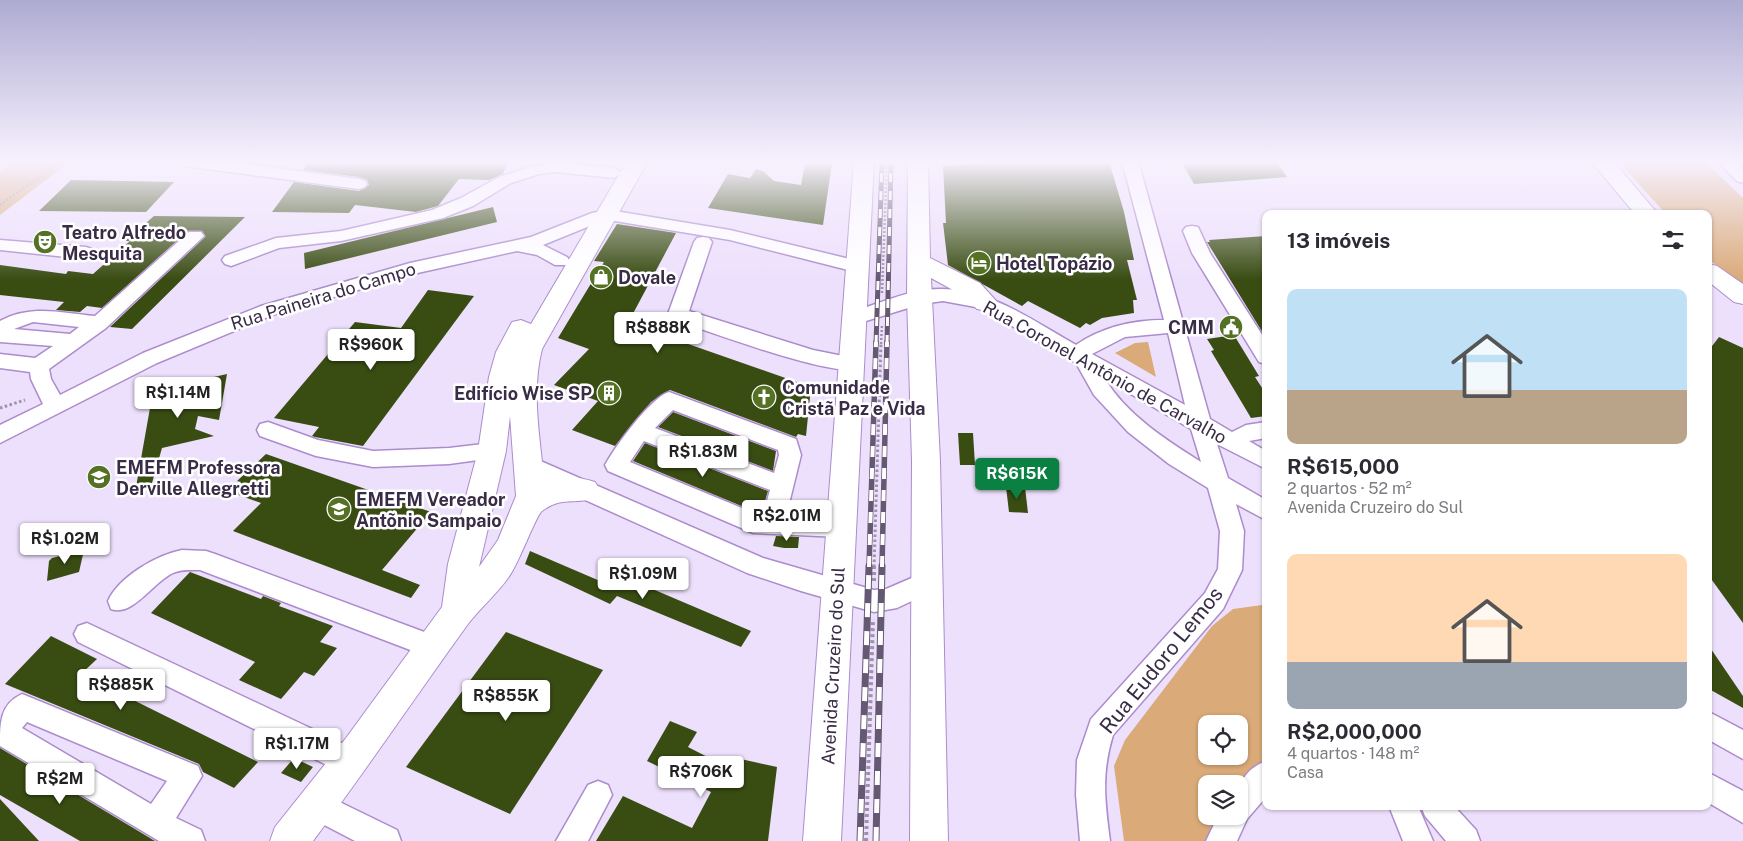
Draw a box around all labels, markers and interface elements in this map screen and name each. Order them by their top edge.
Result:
place label: Teatro Alfredo Mesquita [62,222,186,264]
icon: filters [1659,226,1687,254]
text: 13 imóveis [1287,228,1390,253]
theatre icon: Teatro Alfredo Mesquita [32,229,58,255]
hotel icon: Hotel Topázio [966,250,992,276]
place label: Hotel Topázio [996,253,1112,274]
street label: Rua Paineira do Campo [228,258,418,334]
shop icon: Dovale [588,264,614,290]
place label: Dovale [618,267,676,288]
street label: Rua Coronel Antônio de Carvalho [980,296,1230,448]
pin: R$888K [617,312,699,354]
public building icon: CMM [1218,314,1244,340]
place label: CMM [1168,317,1214,338]
text: R$888K [625,318,691,337]
icon: home [1442,321,1532,411]
pin: R$960K [330,328,412,371]
text: R$960K [339,335,403,354]
pin: R$1.14M [132,376,224,419]
place label: Comunidade Cristã Paz e Vida [782,377,926,419]
building icon: Edifício Wise SP [596,380,622,406]
text: R$1.14M [145,383,211,402]
place label: Edifício Wise SP [454,383,592,404]
church icon: Comunidade Cristã Paz e Vida [751,384,777,410]
pin: R$1.83M [657,436,749,478]
text: R$1.83M [668,442,738,461]
text: R$615,000 [1287,454,1399,479]
place label: EMEFM Professora Derville Allegretti [116,457,280,499]
pin: R$615K [976,458,1058,500]
school or university icon: EMEFM Professora Derville Allegretti [86,464,112,490]
text: R$615K [986,464,1048,483]
text: 2 quartos · 52 m² [1287,479,1412,498]
place label: EMEFM Vereador Antõnio Sampaio [356,489,506,531]
school or university icon: EMEFM Vereador Antõnio Sampaio [326,496,352,522]
text: Avenida Cruzeiro do Sul [1287,498,1463,517]
pin: R$2.01M [741,500,833,542]
text: R$2.01M [753,506,821,525]
pin: R$1.02M [19,522,111,565]
text: R$1.02M [31,529,99,548]
pin: R$1.09M [597,558,689,600]
text: R$1.09M [609,564,677,583]
street label: Avenida Cruzeiro do Sul [817,566,849,766]
street label: Rua Eudoro Lemos [1094,582,1228,738]
icon: home [1442,586,1532,676]
pin: R$885K [80,668,162,711]
text: R$885K [88,675,154,694]
pin: R$855K [465,680,547,722]
text: R$855K [473,686,539,705]
map controls [1198,715,1248,825]
button: locate [1198,715,1248,765]
text: R$2,000,000 [1287,719,1422,744]
pin: R$1.17M [251,728,343,770]
text: R$1.17M [265,734,329,753]
text: 4 quartos · 148 m² [1287,744,1419,763]
pin: R$706K [660,756,742,798]
pin: R$2M [30,762,90,805]
text: R$706K [669,762,733,781]
text: Casa [1287,763,1324,782]
text: R$2M [37,769,83,788]
button: layers [1198,775,1248,825]

